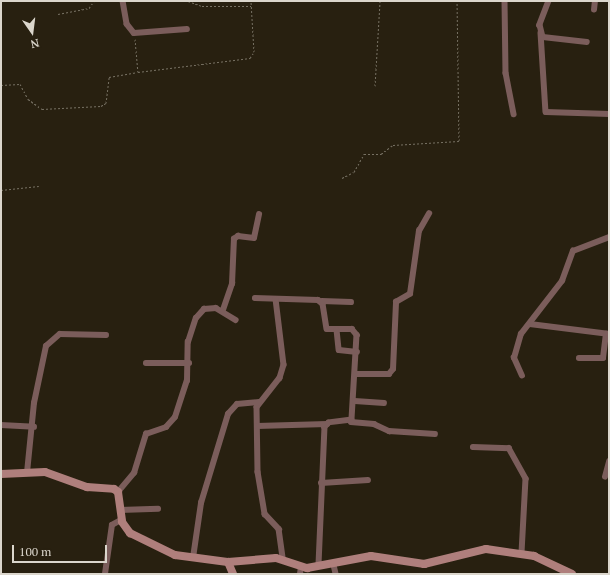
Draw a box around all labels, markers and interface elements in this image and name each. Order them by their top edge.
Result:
north arrow [12,12,52,52]
text: N [29,36,41,51]
scale bar [14,537,109,563]
text: 100 m [19,544,51,559]

